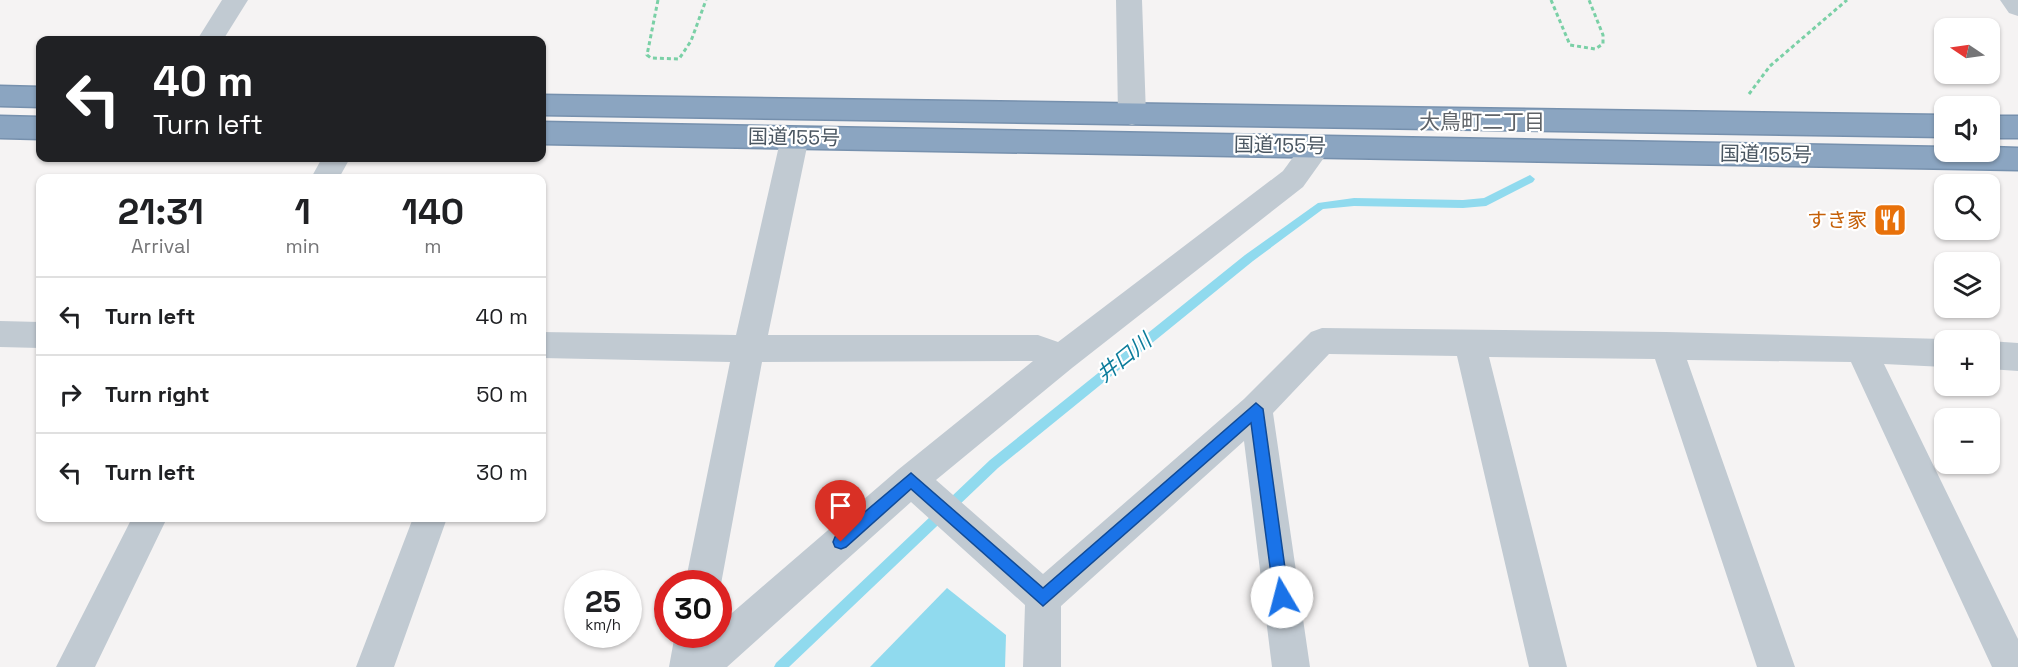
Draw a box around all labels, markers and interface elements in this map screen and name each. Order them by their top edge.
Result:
north arrow [1934,18,2000,84]
map controls [1934,18,2000,474]
text: 40 m [153,55,253,108]
icon: left [54,60,132,138]
button: sound [1934,96,2000,162]
text: Turn left [153,107,263,142]
district label: 大鳥町二丁目 [1419,108,1545,135]
street label: 国道155号 [748,123,840,151]
street label: 国道155号 [1234,131,1326,159]
street label: 国道155号 [1720,140,1812,168]
button: search [1934,174,2000,240]
text: 21:31 [118,189,204,235]
text: 1 [295,189,311,235]
text: 140 [402,189,464,235]
restaurant icon: すき家 [1872,202,1908,238]
place label: すき家 [1807,207,1867,233]
text: Arrival [131,233,190,259]
text: min [286,233,320,259]
text: m [424,233,442,259]
button: layers [1934,252,2000,318]
icon: left [54,300,87,333]
text: Turn left [105,302,195,330]
text: 40 m [476,302,528,330]
water label: 井口川 [1091,326,1158,388]
button: + [1934,330,2000,396]
icon: right [54,378,87,411]
text: Turn right [105,380,210,408]
text: 50 m [476,380,528,408]
button: − [1934,408,2000,474]
icon: left [54,456,87,489]
text: Turn left [105,458,195,486]
text: 30 m [476,458,528,486]
pin [815,480,866,542]
icon: arrive [824,489,857,522]
position arrow [1250,565,1314,629]
speed limit sign: 30 [654,570,732,648]
text: 25 [585,582,621,621]
text: km/h [585,615,621,634]

